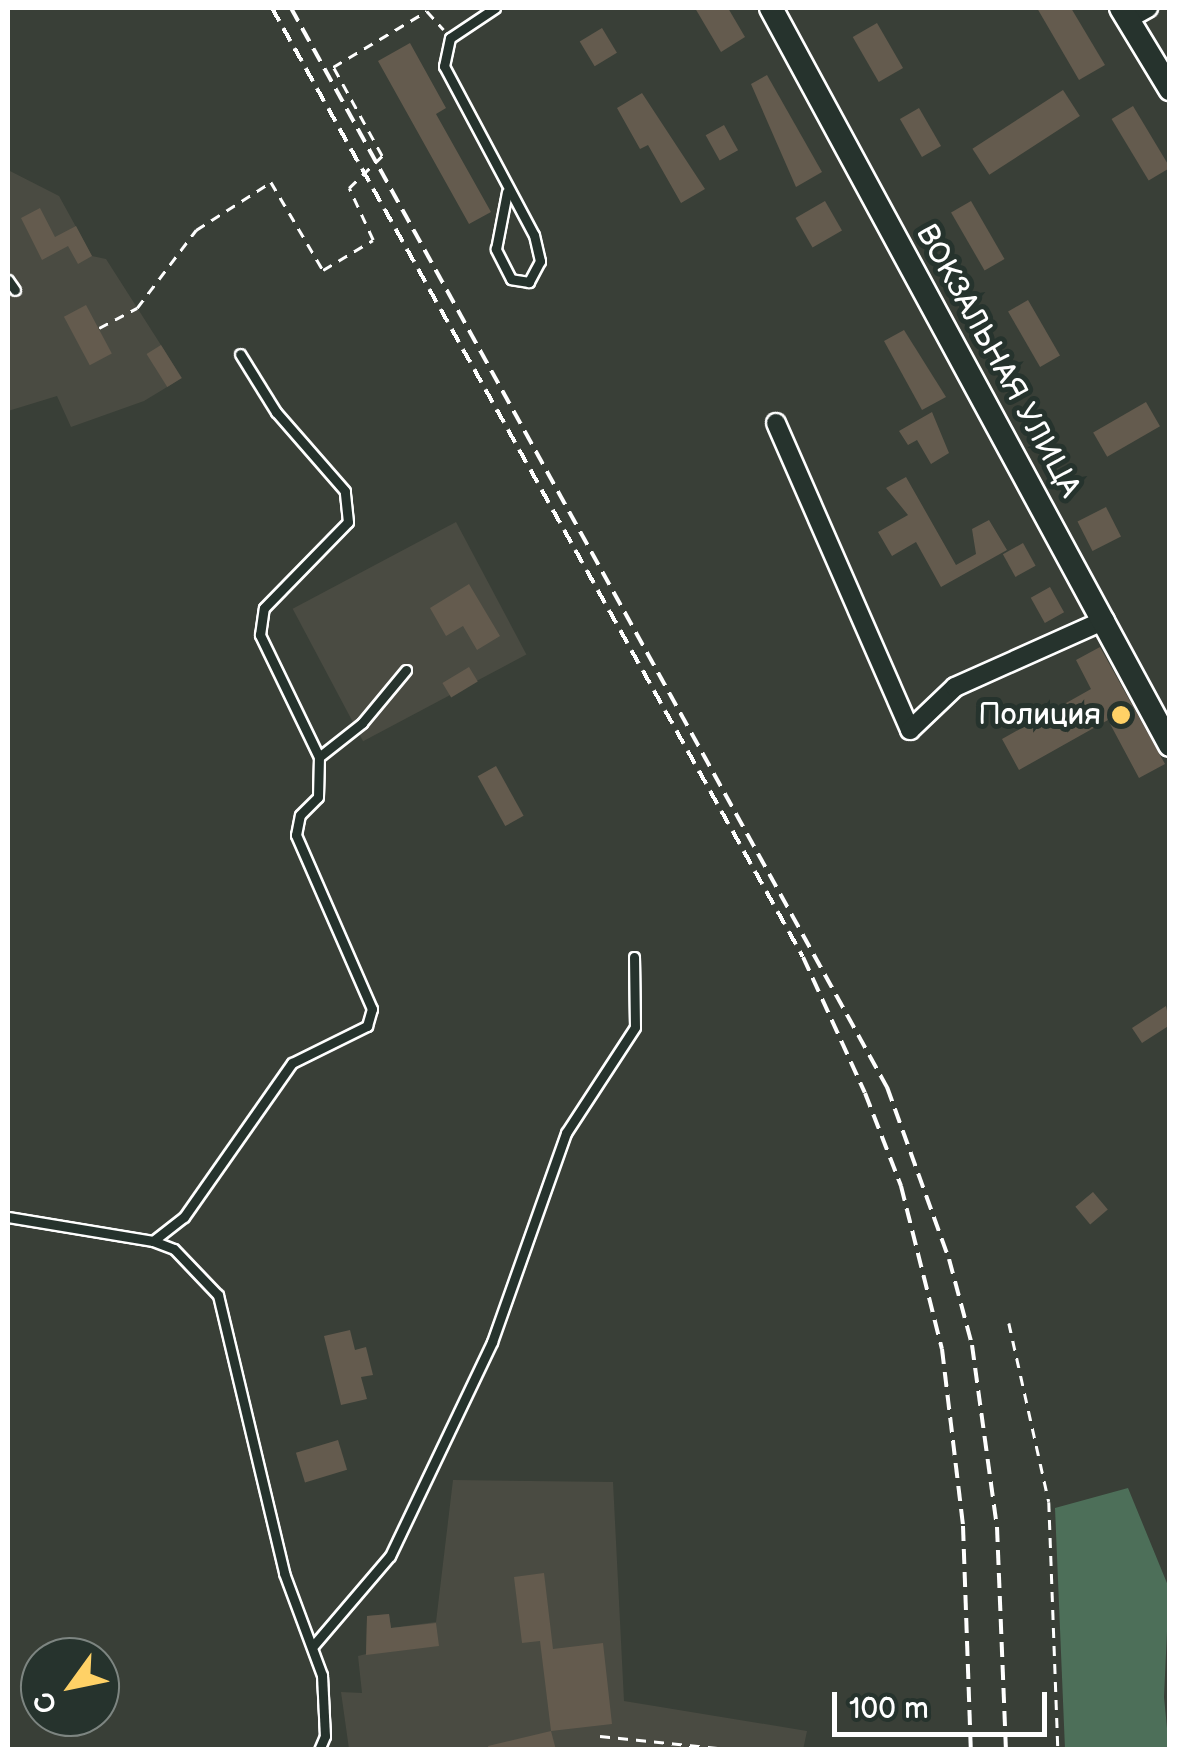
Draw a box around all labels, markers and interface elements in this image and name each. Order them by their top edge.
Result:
street label: ВОКЗАЛЬНАЯ УЛИЦА [908,218,1088,504]
place label: Полиция [978,697,1101,733]
marker: Полиция [1110,704,1132,726]
north arrow [20,1637,120,1737]
scale bar [837,1672,1052,1734]
text: С [27,1685,65,1720]
text: 100 m [849,1691,929,1727]

